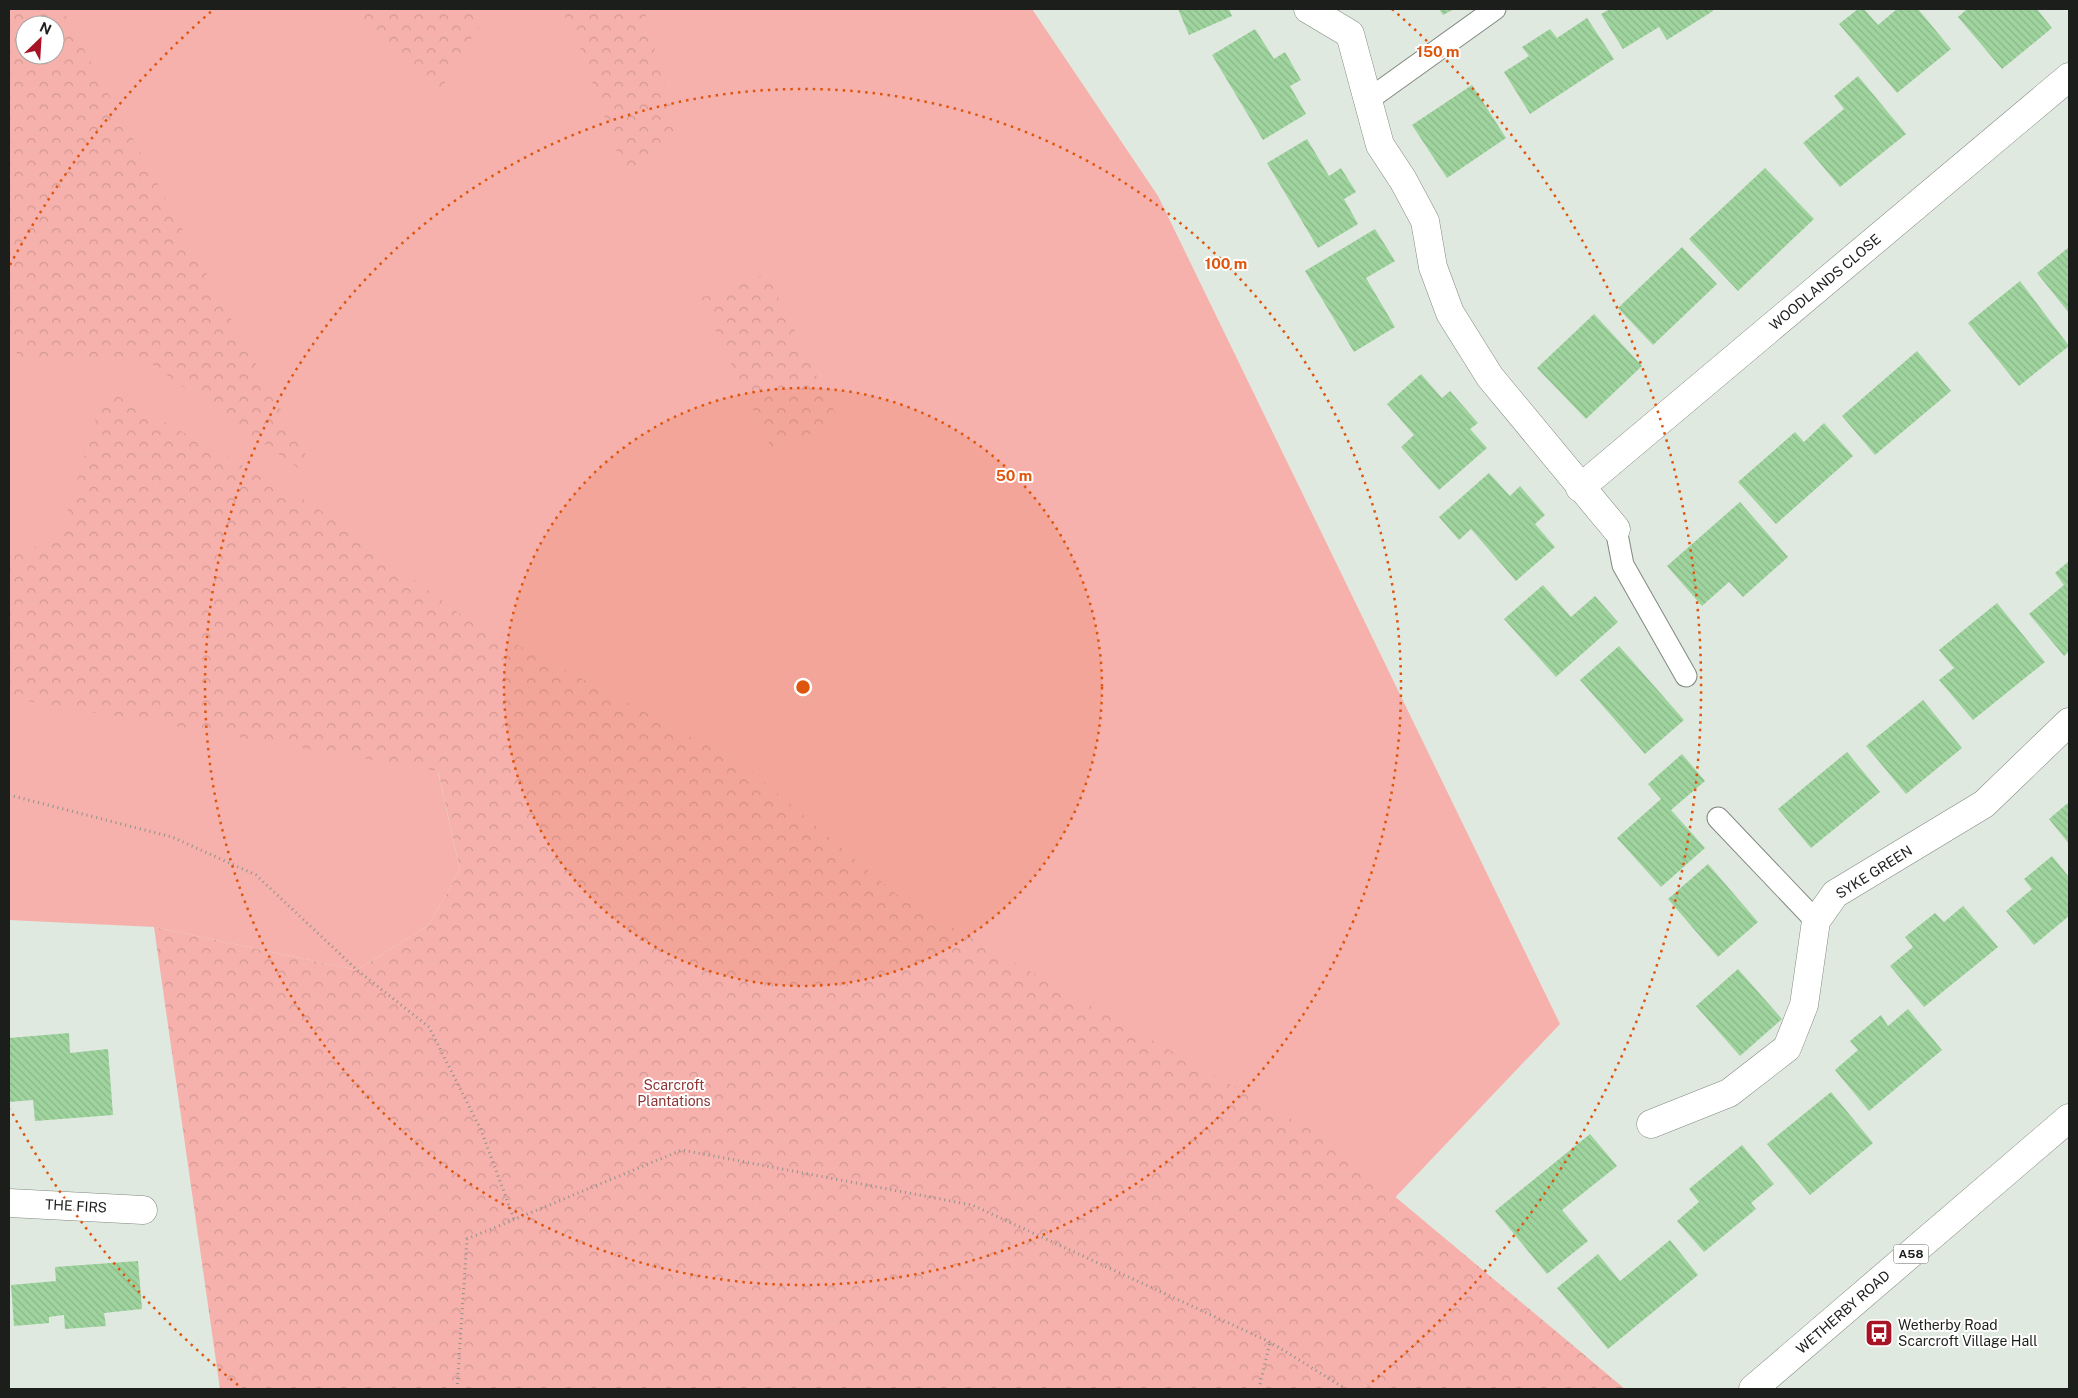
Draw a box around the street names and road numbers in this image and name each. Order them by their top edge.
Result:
street label: WOODLANDS CLOSE [1766,231,1884,333]
street label: SYKE GREEN [1833,842,1915,902]
street label: THE FIRS [45,1196,107,1216]
road number: A58 [1894,1244,1928,1264]
street label: WETHERBY ROAD [1793,1267,1893,1357]

